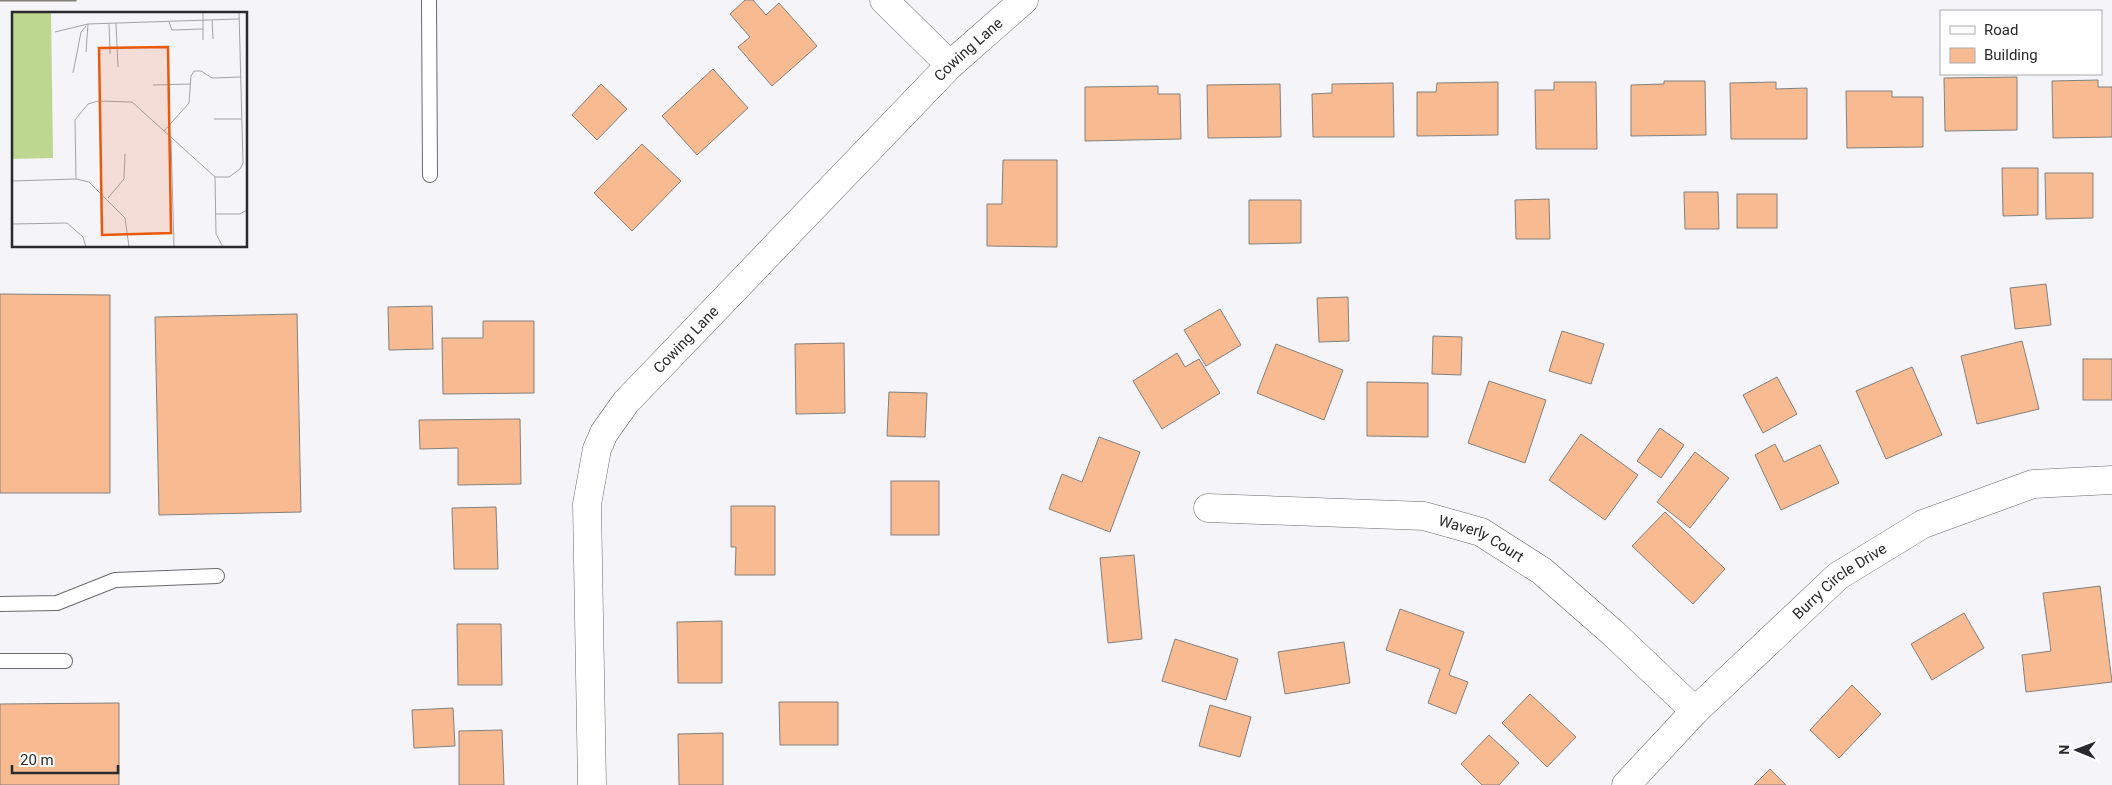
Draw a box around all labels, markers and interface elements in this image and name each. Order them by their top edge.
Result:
legend [1940,10,2102,75]
inset map [12,12,248,248]
street label: Cowing Lane [930,14,1006,85]
text: Road [1984,21,2018,39]
text: Building [1984,46,2038,64]
street label: Cowing Lane [650,302,722,377]
street label: Waverly Court [1436,512,1527,566]
street label: Burry Circle Drive [1789,539,1890,623]
north arrow [2052,725,2102,775]
scale bar [12,742,119,774]
text: N [2056,745,2072,755]
text: 20 m [20,751,54,769]

